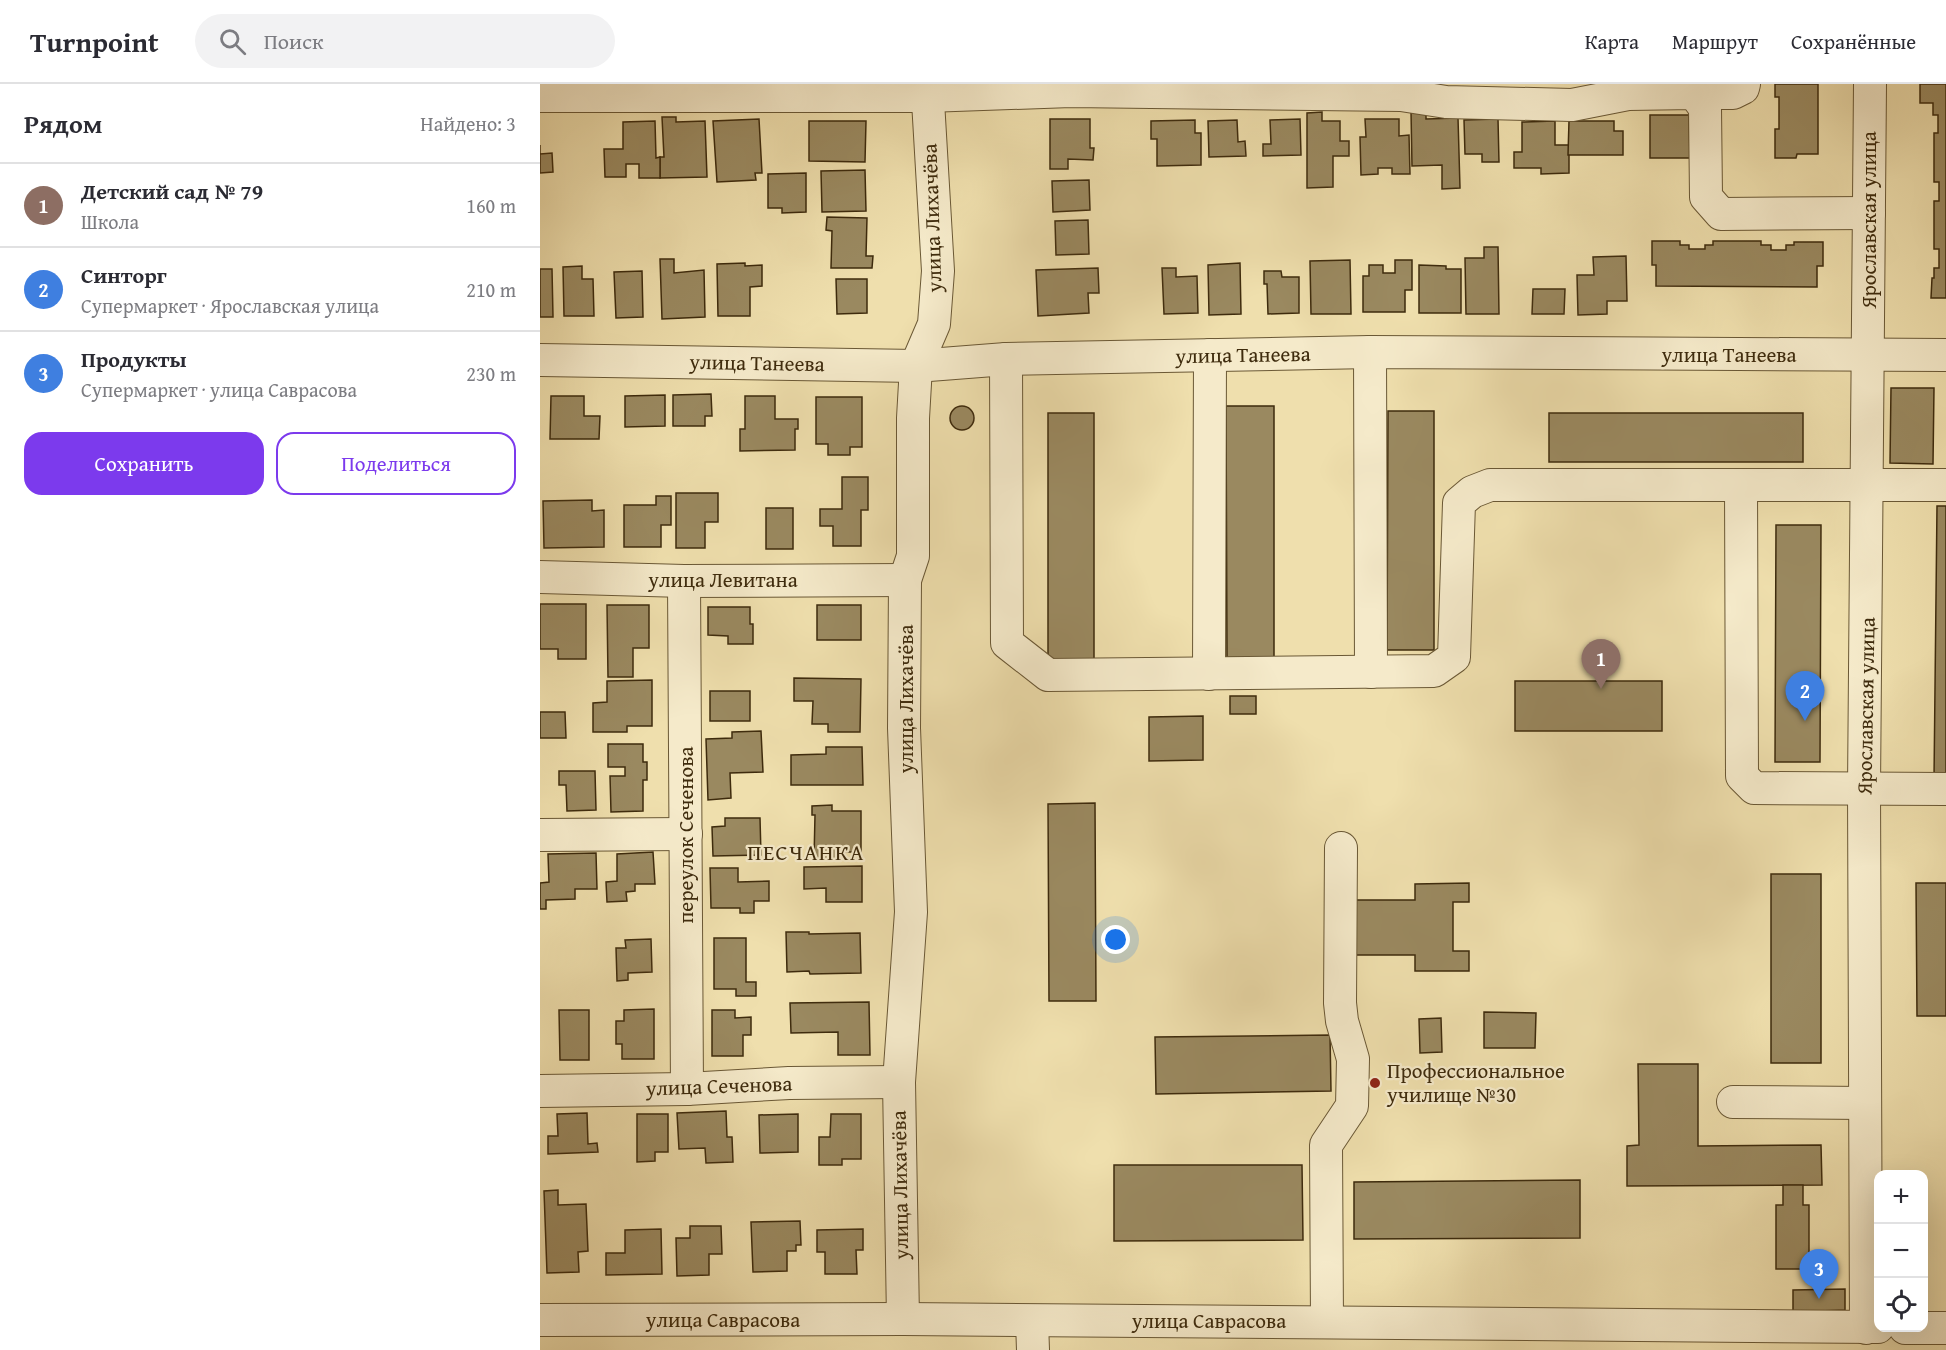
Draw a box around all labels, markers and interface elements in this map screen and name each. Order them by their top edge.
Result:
search box [195,14,615,68]
text: Turnpoint [30,21,159,62]
icon: search [216,25,249,58]
text: Поиск [264,25,323,57]
text: Карта [1585,26,1639,57]
text: Маршрут [1672,26,1758,57]
text: Сохранённые [1791,26,1916,57]
text: Рядом [24,104,102,143]
text: Найдено: 3 [420,109,516,138]
street label: Ярославская улица [1853,131,1884,310]
street label: улица Лихачёва [913,143,950,294]
text: Детский сад № 79 [81,175,263,207]
text: 1 [38,191,49,220]
text: 160 m [466,191,516,220]
text: Школа [81,207,139,236]
text: Синторг [81,259,167,291]
text: 2 [38,275,49,304]
text: 210 m [466,275,516,304]
text: Супермаркет · Ярославская улица [81,291,379,320]
street label: улица Танеева [1174,338,1311,371]
street label: улица Танеева [1660,339,1797,370]
text: Продукты [81,343,187,375]
street label: улица Танеева [688,346,825,379]
text: 3 [38,359,49,388]
text: 230 m [466,359,516,388]
text: Супермаркет · улица Саврасова [81,375,357,404]
button: Сохранить [24,432,264,495]
button: Поделиться [276,432,516,495]
street label: улица Левитана [647,564,798,595]
street label: Ярославская улица [1848,617,1883,796]
street label: улица Лихачёва [890,624,921,775]
pin: 1 [1582,640,1620,689]
pin: 2 [1786,672,1824,721]
street label: переулок Сеченова [670,747,701,923]
district label: ПЕСЧАНКА [747,836,865,868]
your location [1101,925,1130,954]
place label: Профессиональное училище №30 [1386,1055,1565,1110]
street label: улица Сеченова [644,1067,793,1104]
marker: Профессиональное училище №30 [1368,1076,1382,1090]
street label: улица Лихачёва [883,1110,916,1261]
map controls [1874,1170,1928,1332]
button: + [1874,1170,1928,1224]
button: − [1874,1224,1928,1278]
pin: 3 [1800,1250,1838,1299]
button: locate [1874,1278,1928,1332]
street label: улица Саврасова [645,1304,800,1335]
street label: улица Саврасова [1131,1305,1286,1336]

